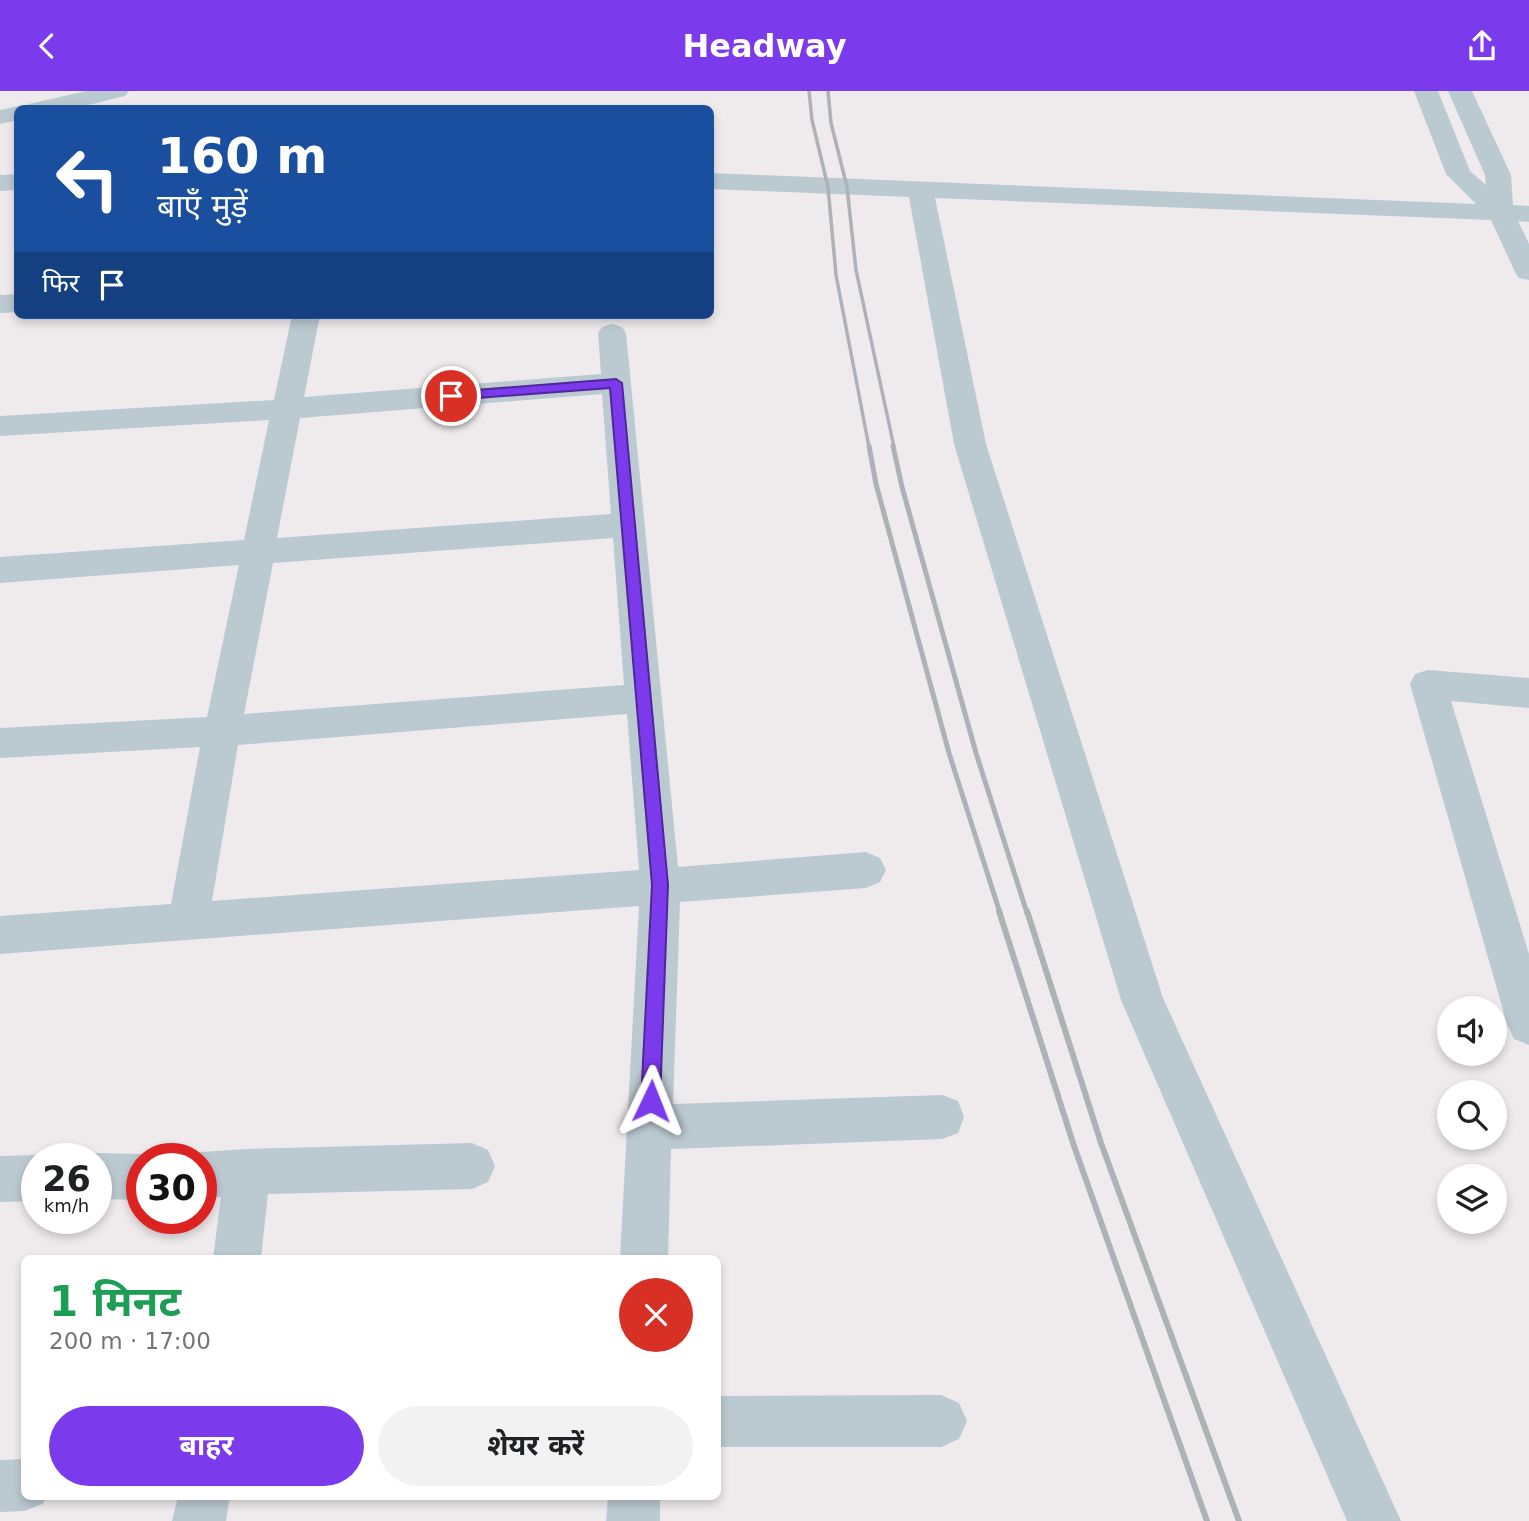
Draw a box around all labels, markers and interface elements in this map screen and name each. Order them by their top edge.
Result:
icon: back [28,27,66,65]
text: Headway [682,27,847,65]
icon: share [1463,27,1501,65]
text: 160 m [157,128,327,185]
icon: left [42,133,133,224]
text: बाएँ मुड़ें [157,187,248,225]
icon: arrive [93,266,131,304]
text: फिर [42,268,79,298]
pin [421,366,481,426]
icon: arrive [432,377,470,415]
map controls [1437,996,1507,1234]
button: sound [1437,996,1507,1066]
position arrow [614,1064,688,1138]
button: search [1437,1080,1507,1150]
speed limit sign: 30 [126,1143,217,1234]
text: 26 [42,1159,91,1199]
button: layers [1437,1164,1507,1234]
text: km/h [44,1195,89,1216]
text: 1 मिनट [49,1277,181,1326]
button: close [619,1278,693,1352]
text: 200 m · 17:00 [49,1328,211,1354]
button: बाहर [49,1406,364,1486]
button: शेयर करें [378,1406,693,1486]

